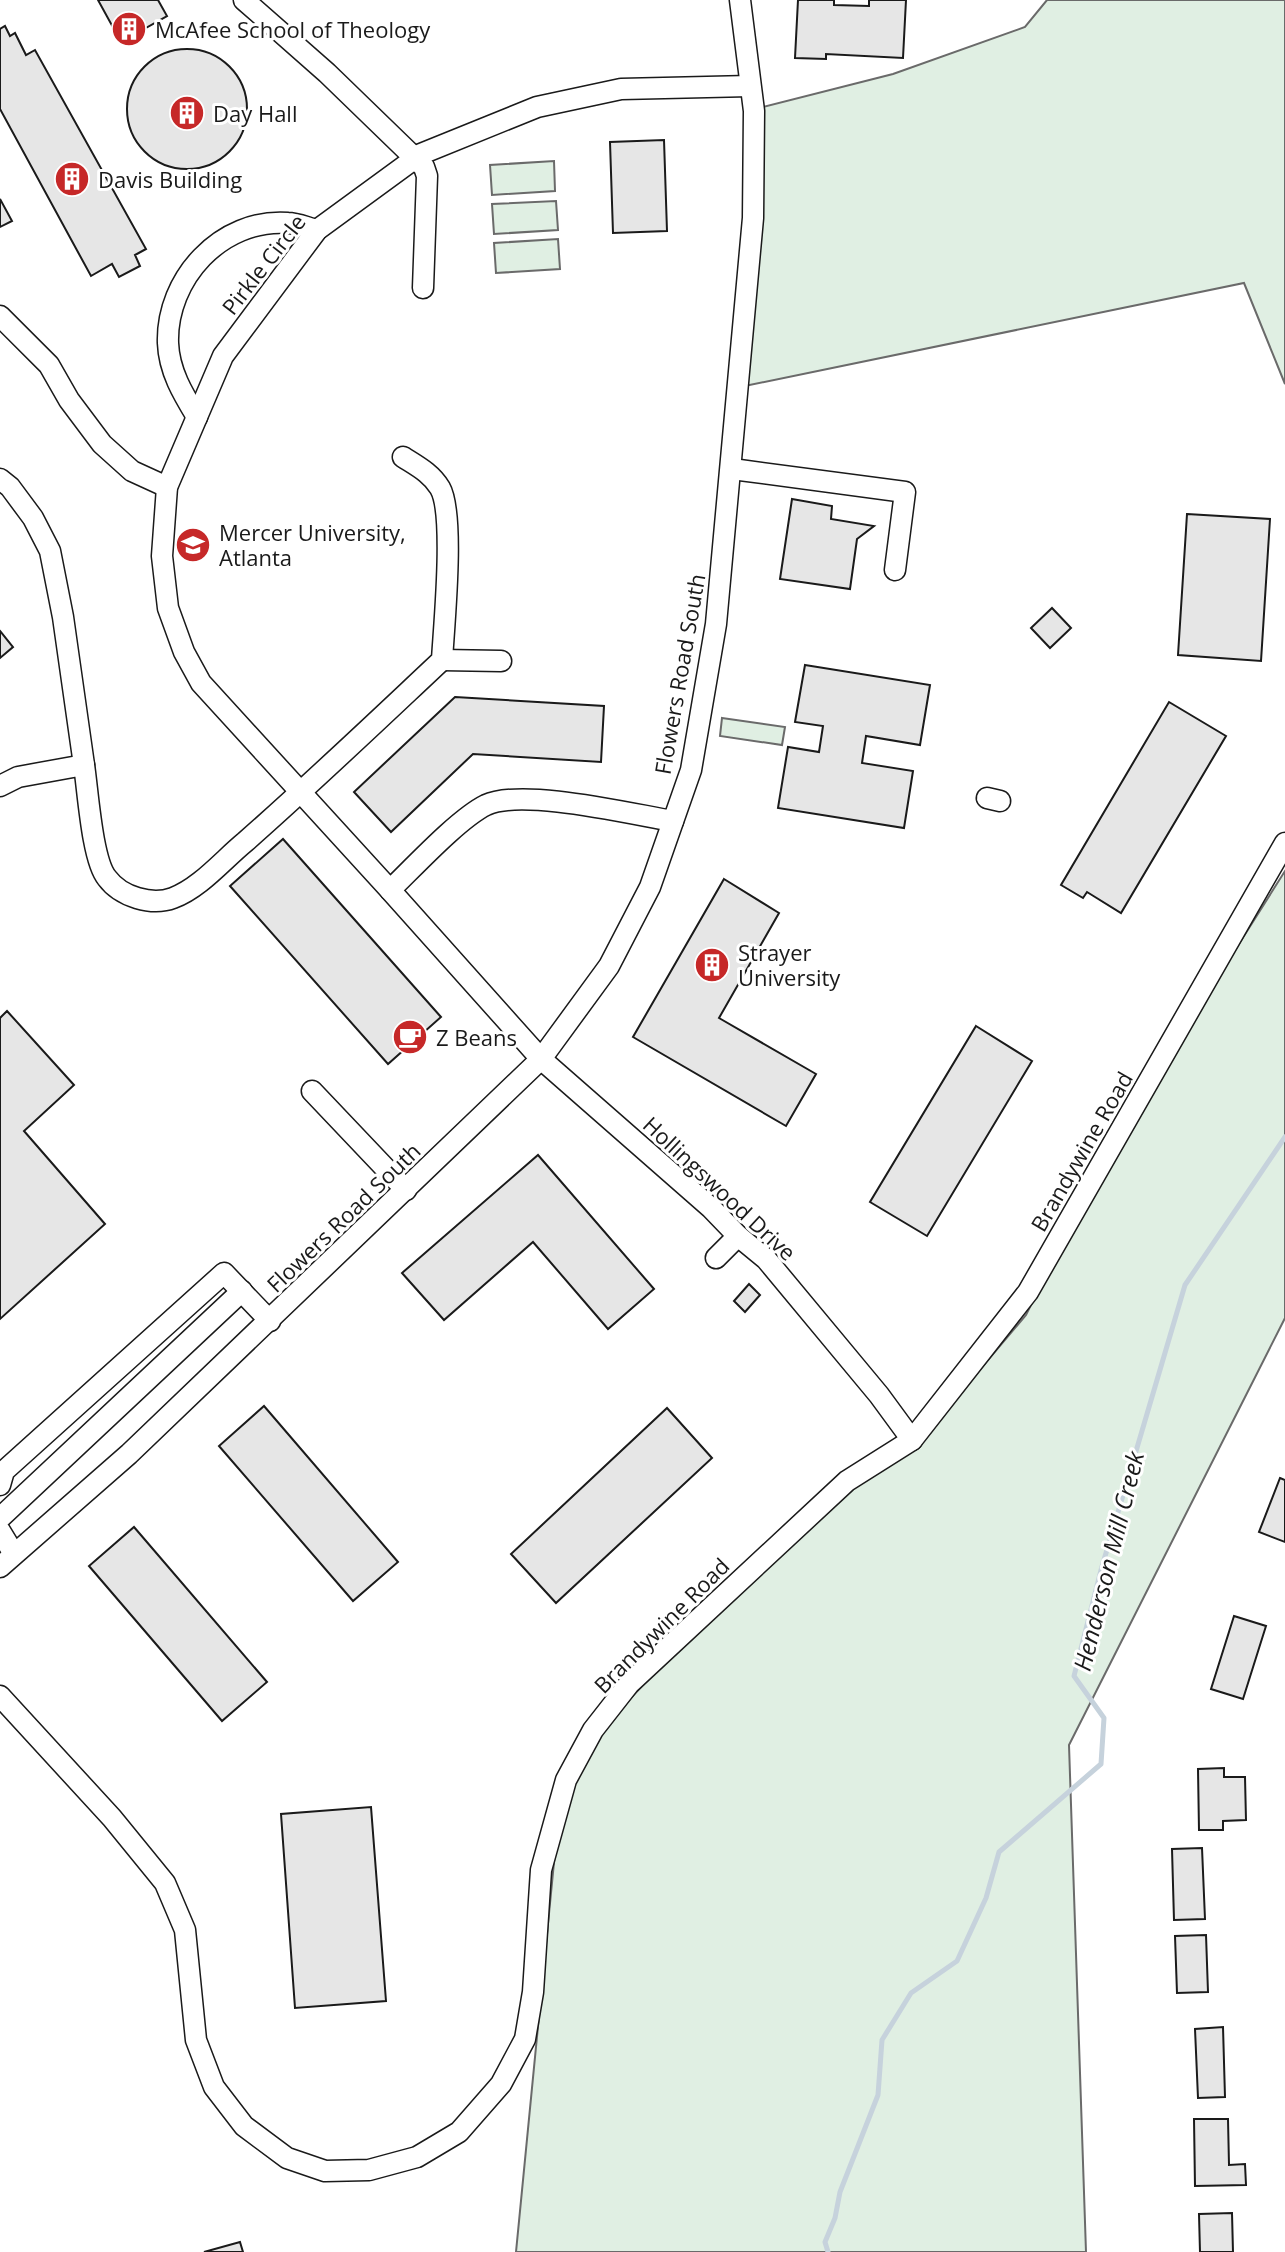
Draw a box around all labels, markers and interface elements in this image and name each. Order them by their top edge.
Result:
building icon: McAfee School of Theology [110,10,148,48]
place label: McAfee School of Theology [155,14,431,44]
building icon: Day Hall [168,94,206,132]
place label: Day Hall [213,98,297,128]
building icon: Davis Building [53,160,91,198]
place label: Davis Building [98,164,242,194]
street label: Pirkle Circle [214,208,312,320]
place label: Mercer University, Atlanta [219,517,406,572]
school or university icon: Mercer University, Atlanta [174,526,212,564]
street label: Flowers Road South [647,571,711,777]
place label: Strayer University [738,937,841,992]
building icon: Strayer University [693,946,731,984]
cafe icon: Z Beans [391,1018,429,1056]
place label: Z Beans [436,1022,517,1052]
street label: Brandywine Road [1023,1066,1139,1236]
street label: Hollingswood Drive [637,1109,803,1267]
street label: Flowers Road South [260,1136,426,1298]
water label: Henderson Mill Creek [1065,1447,1152,1674]
street label: Brandywine Road [587,1551,735,1699]

